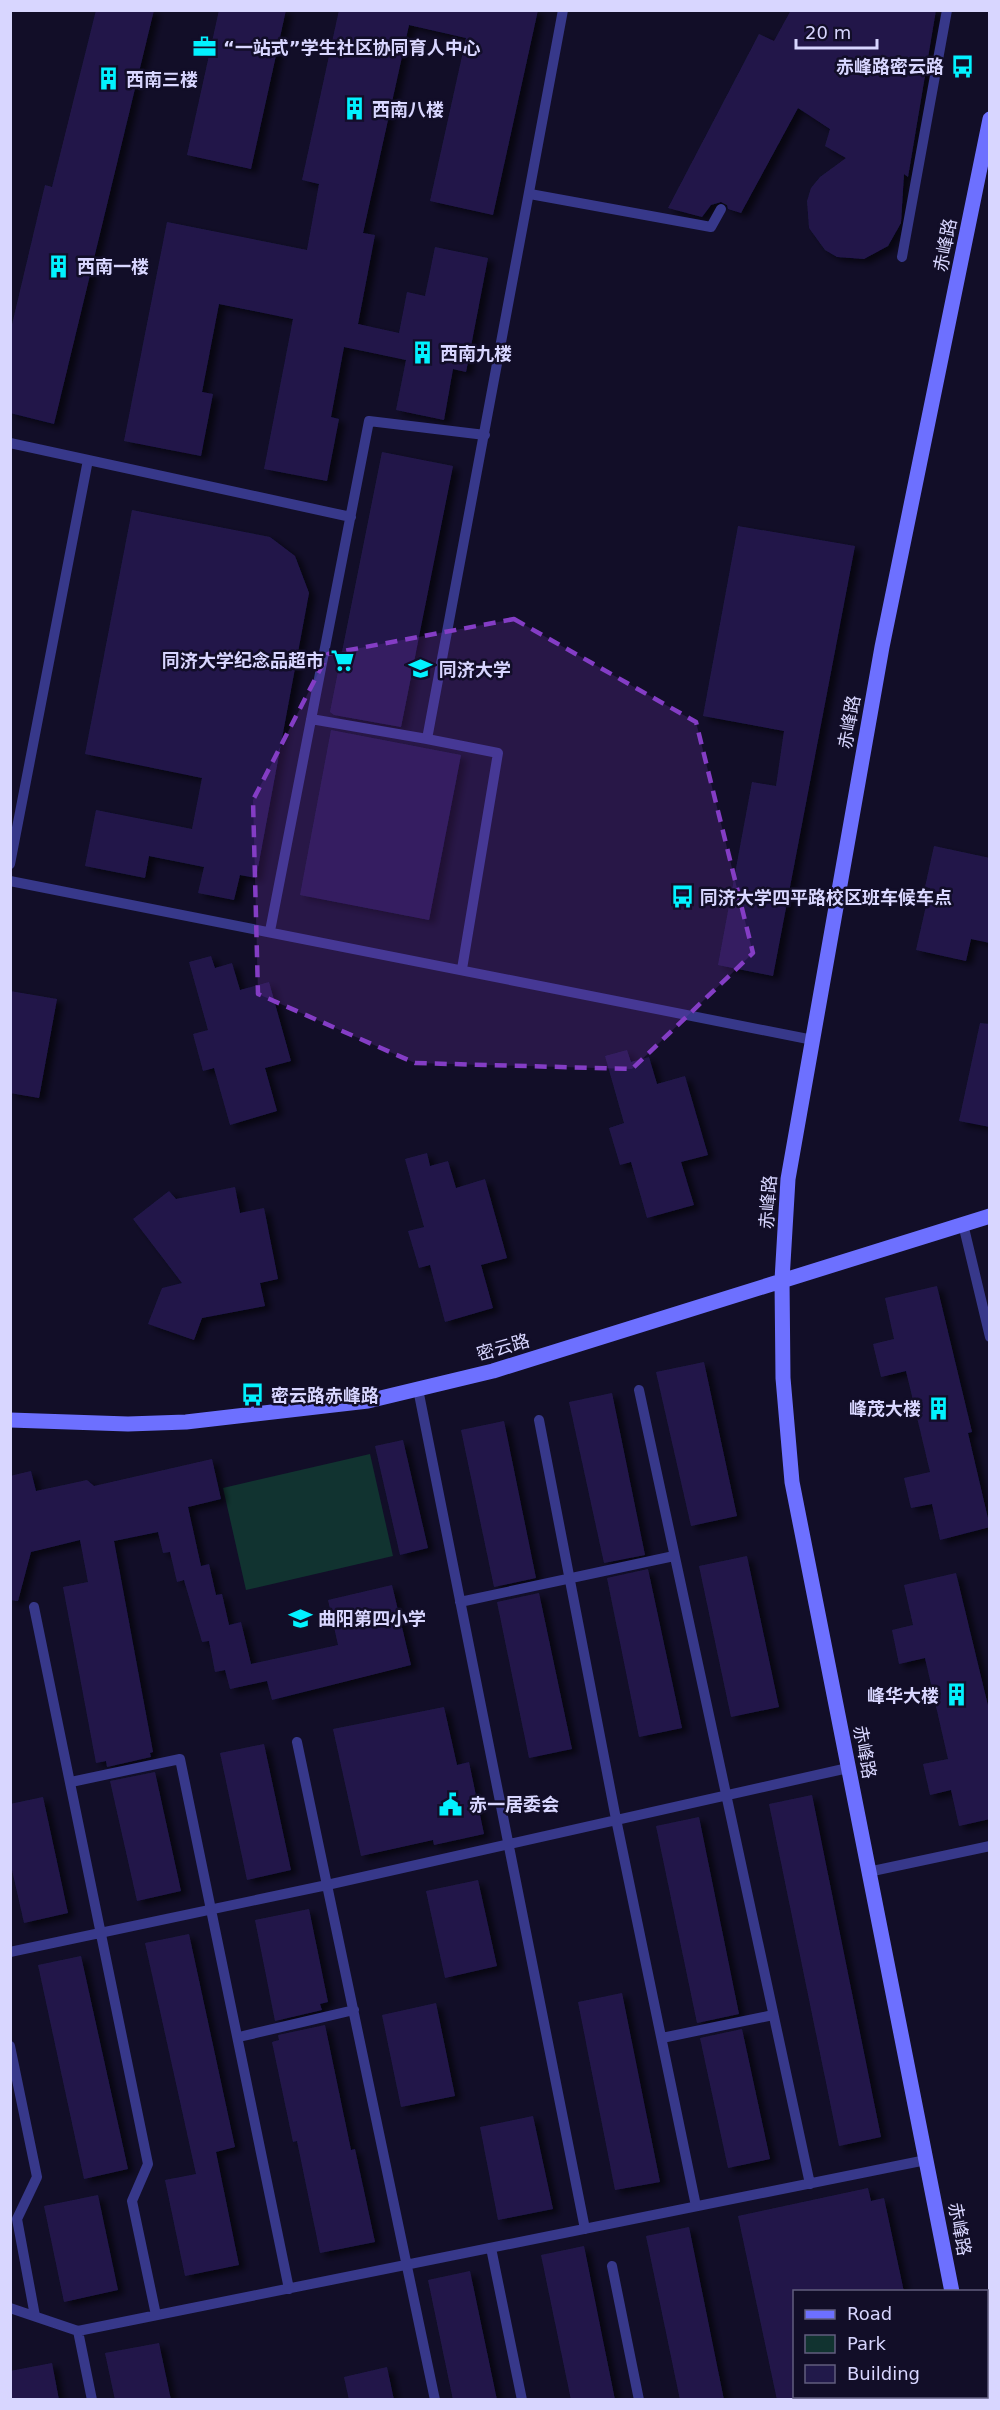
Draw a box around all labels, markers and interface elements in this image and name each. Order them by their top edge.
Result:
scale bar [796,12,877,50]
text: 20 m [805,22,851,43]
office icon: “一站式”学生社区协同育人中心 [192,34,218,60]
place label: “一站式”学生社区协同育人中心 [223,37,481,58]
bus stop icon: 赤峰路密云路 [949,53,975,79]
place label: 赤峰路密云路 [836,56,944,77]
building icon: 西南三楼 [95,66,121,92]
place label: 西南三楼 [126,69,198,90]
building icon: 西南八楼 [341,96,367,122]
place label: 西南八楼 [372,99,444,120]
street label: 赤峰路 [930,216,960,274]
building icon: 西南一楼 [46,253,72,279]
place label: 西南一楼 [77,256,149,277]
building icon: 西南九楼 [409,340,435,366]
place label: 西南九楼 [440,343,512,364]
supermarket icon: 同济大学纪念品超市 [329,647,355,673]
place label: 同济大学纪念品超市 [162,650,324,671]
school or university icon: 同济大学 [408,656,434,682]
place label: 同济大学 [439,659,511,680]
street label: 赤峰路 [834,694,864,750]
bus stop icon: 同济大学四平路校区班车候车点 [669,884,695,910]
place label: 同济大学四平路校区班车候车点 [700,887,952,908]
street label: 赤峰路 [756,1174,780,1230]
street label: 密云路 [474,1329,532,1365]
bus stop icon: 密云路赤峰路 [240,1382,266,1408]
place label: 密云路赤峰路 [271,1385,379,1406]
building icon: 峰茂大楼 [926,1395,952,1421]
place label: 峰茂大楼 [849,1398,921,1419]
school or university icon: 曲阳第四小学 [287,1605,313,1631]
place label: 曲阳第四小学 [318,1608,426,1629]
building icon: 峰华大楼 [944,1682,970,1708]
place label: 峰华大楼 [867,1685,939,1706]
street label: 赤峰路 [850,1723,880,1781]
public building icon: 赤一居委会 [438,1791,464,1817]
place label: 赤一居委会 [469,1794,559,1815]
street label: 赤峰路 [945,2200,975,2258]
legend [793,2290,988,2398]
text: Road [847,2303,892,2324]
text: Park [847,2333,886,2354]
text: Building [847,2363,920,2384]

